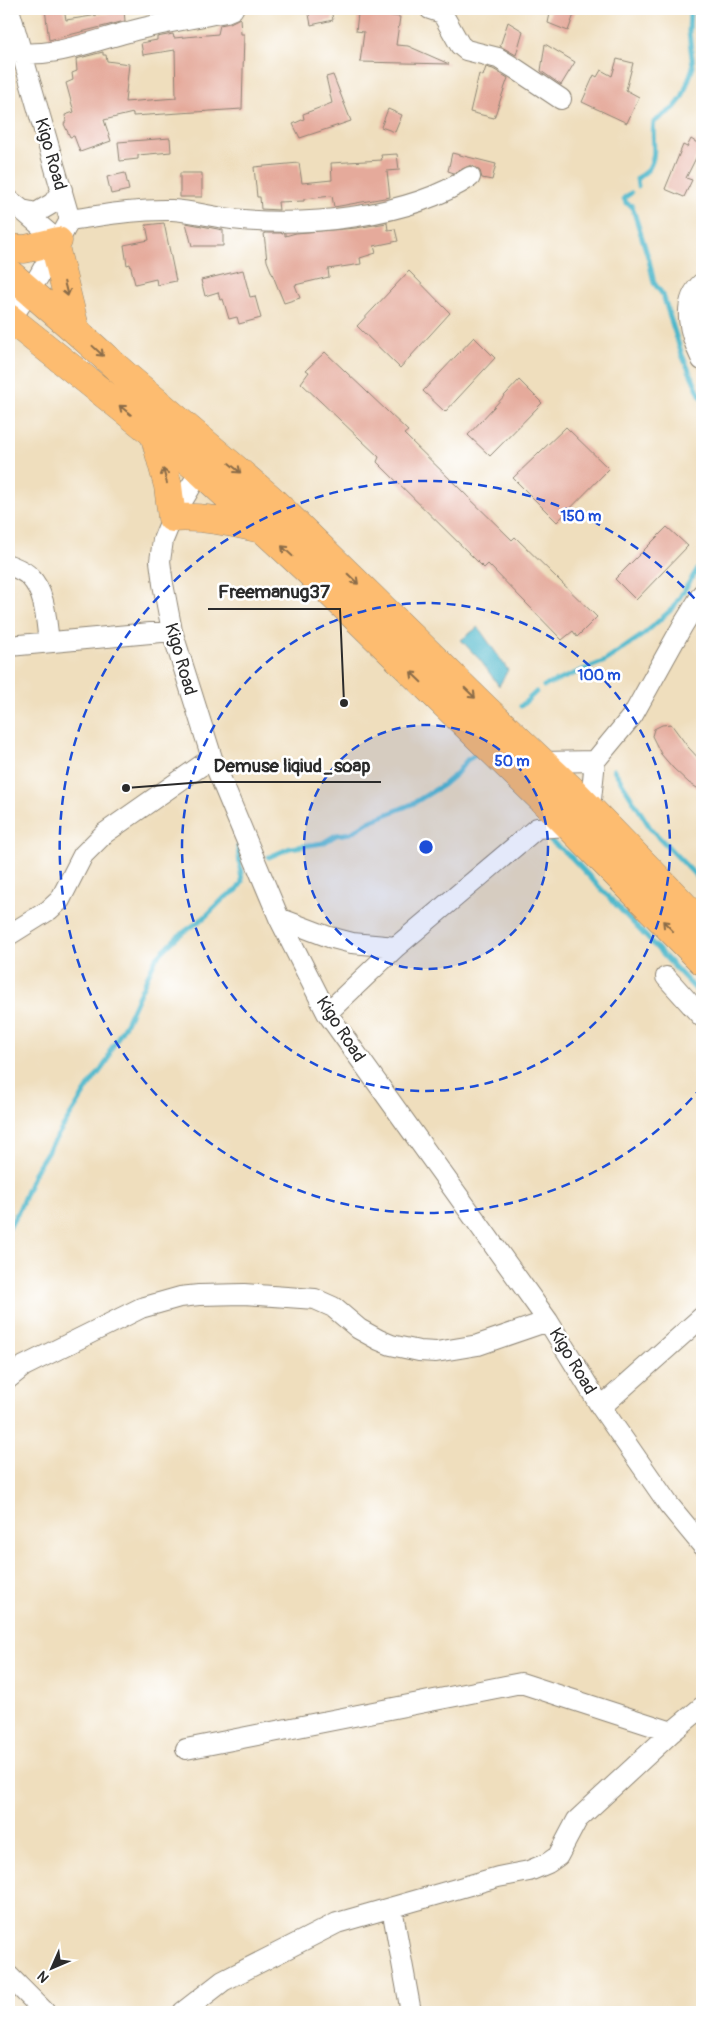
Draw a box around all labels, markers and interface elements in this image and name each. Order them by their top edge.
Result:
street label: Kigo Road [29,115,72,193]
one-way arrow [62,280,71,296]
one-way arrow [92,345,105,357]
one-way arrow [118,405,131,416]
one-way arrow [228,462,241,473]
one-way arrow [160,468,170,484]
text: 150 m [561,507,601,526]
one-way arrow [280,545,293,557]
one-way arrow [347,573,360,585]
callout: Freemanug37 [208,575,340,609]
text: Freemanug37 [218,580,331,604]
street label: Kigo Road [159,620,202,698]
text: 100 m [578,666,620,685]
one-way arrow [410,670,422,683]
one-way arrow [463,687,476,699]
callout: Demuse liqiud_soap [204,748,381,782]
text: 50 m [495,752,529,771]
text: Demuse liqiud_soap [214,754,370,778]
centre of rings [417,838,435,856]
one-way arrow [663,921,675,933]
street label: Kigo Road [311,992,370,1067]
street label: Kigo Road [544,1324,601,1399]
north arrow [28,1944,78,1994]
text: N [34,1967,53,1986]

